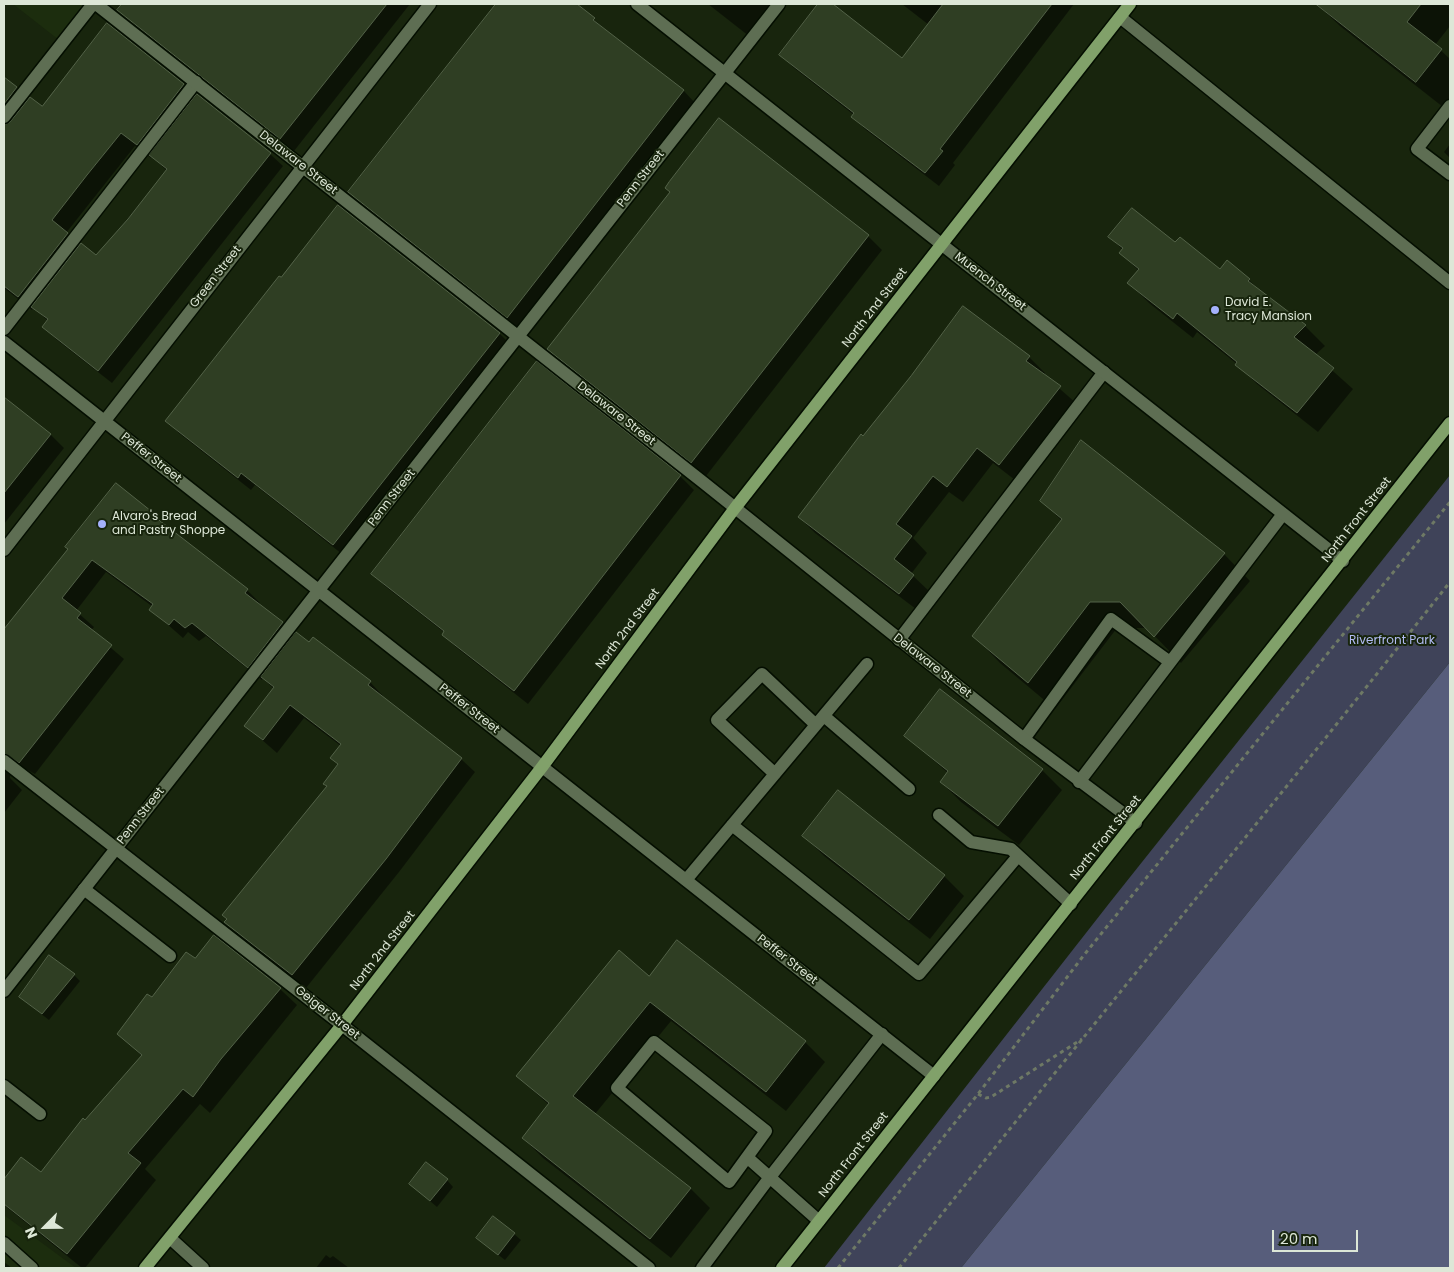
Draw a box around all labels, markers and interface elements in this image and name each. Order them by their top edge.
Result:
street label: Delaware Street [256,128,340,198]
street label: Penn Street [614,148,668,210]
street label: Green Street [187,243,245,311]
street label: Muench Street [952,250,1028,314]
street label: North 2nd Street [840,265,910,351]
place label: David E. Tracy Mansion [1225,296,1312,324]
marker: David E. Tracy Mansion [1209,304,1221,316]
street label: Delaware Street [574,379,658,449]
street label: Peffer Street [118,430,184,486]
street label: Penn Street [365,467,419,529]
street label: North Front Street [1319,474,1395,566]
place label: Alvaro's Bread and Pastry Shoppe [112,510,225,538]
marker: Alvaro's Bread and Pastry Shoppe [96,518,108,530]
street label: North 2nd Street [593,586,663,672]
street label: Delaware Street [890,631,974,701]
park label: Riverfront Park [1349,634,1435,648]
street label: Peffer Street [436,681,502,737]
street label: Penn Street [114,785,168,847]
street label: North Front Street [1068,793,1144,883]
street label: North 2nd Street [348,908,418,994]
street label: Peffer Street [754,932,820,988]
street label: Geiger Street [292,983,362,1043]
street label: North Front Street [816,1109,892,1201]
north arrow [20,1202,70,1252]
scale bar [1274,1220,1360,1252]
text: N [20,1224,42,1242]
text: 20 m [1280,1228,1318,1249]

